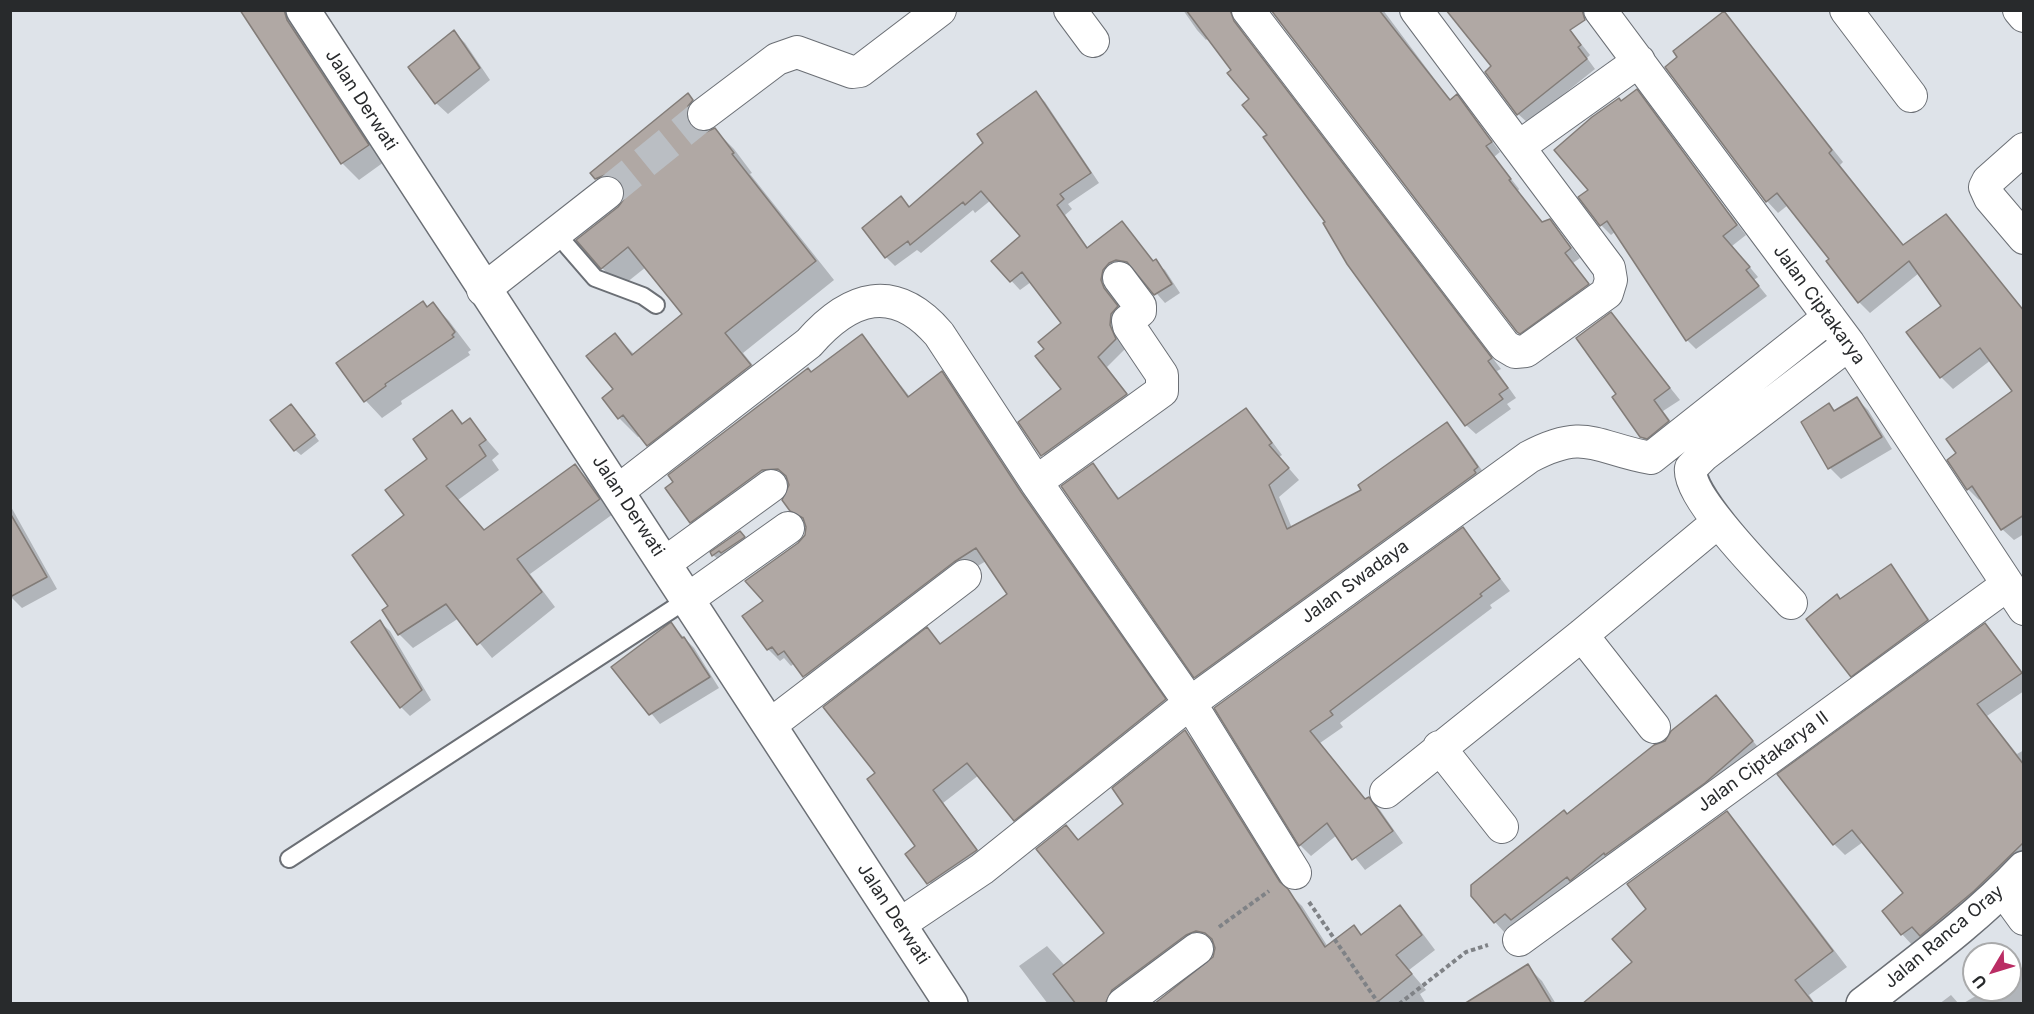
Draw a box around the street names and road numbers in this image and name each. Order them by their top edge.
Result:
street label: Jalan Derwati [320,45,402,155]
street label: Jalan Ciptakarya [1768,241,1870,369]
street label: Jalan Derwati [587,451,669,561]
street label: Jalan Swadaya [1297,536,1413,628]
street label: Jalan Ciptakarya II [1693,707,1833,817]
street label: Jalan Derwati [852,859,934,969]
street label: Jalan Ranca Oray [1880,881,2008,993]

